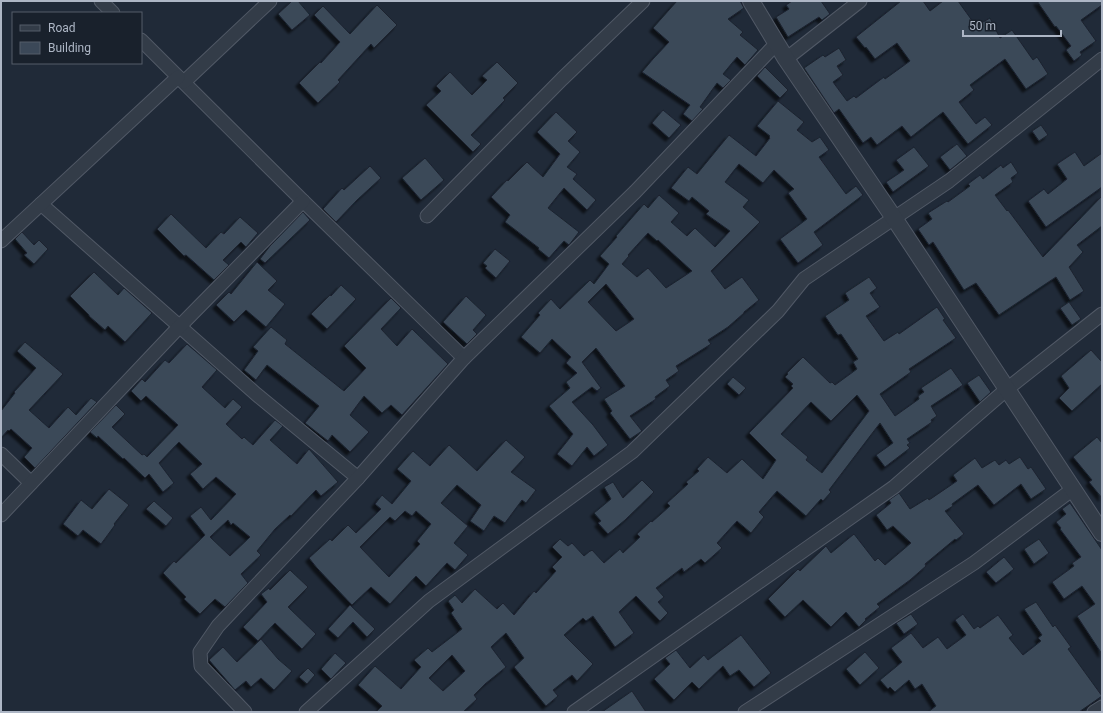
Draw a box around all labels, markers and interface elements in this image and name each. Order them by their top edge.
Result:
legend [12,12,142,64]
scale bar [963,12,1061,38]
text: 50 m [969,19,996,33]
text: Road [48,21,76,35]
text: Building [48,41,91,55]

